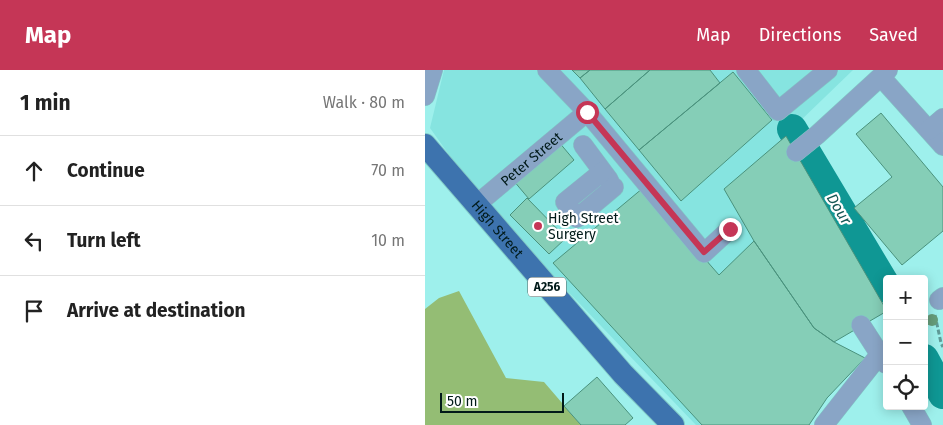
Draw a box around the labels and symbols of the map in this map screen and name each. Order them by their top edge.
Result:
route start [576,101,599,124]
street label: Peter Street [497,128,566,190]
water label: Dour [823,190,856,229]
street label: High Street [468,197,527,262]
place label: High Street Surgery [548,210,620,243]
route end [719,218,742,241]
marker: High Street Surgery [532,220,544,232]
road number: A256 [528,278,566,296]
scale bar [440,390,564,413]

